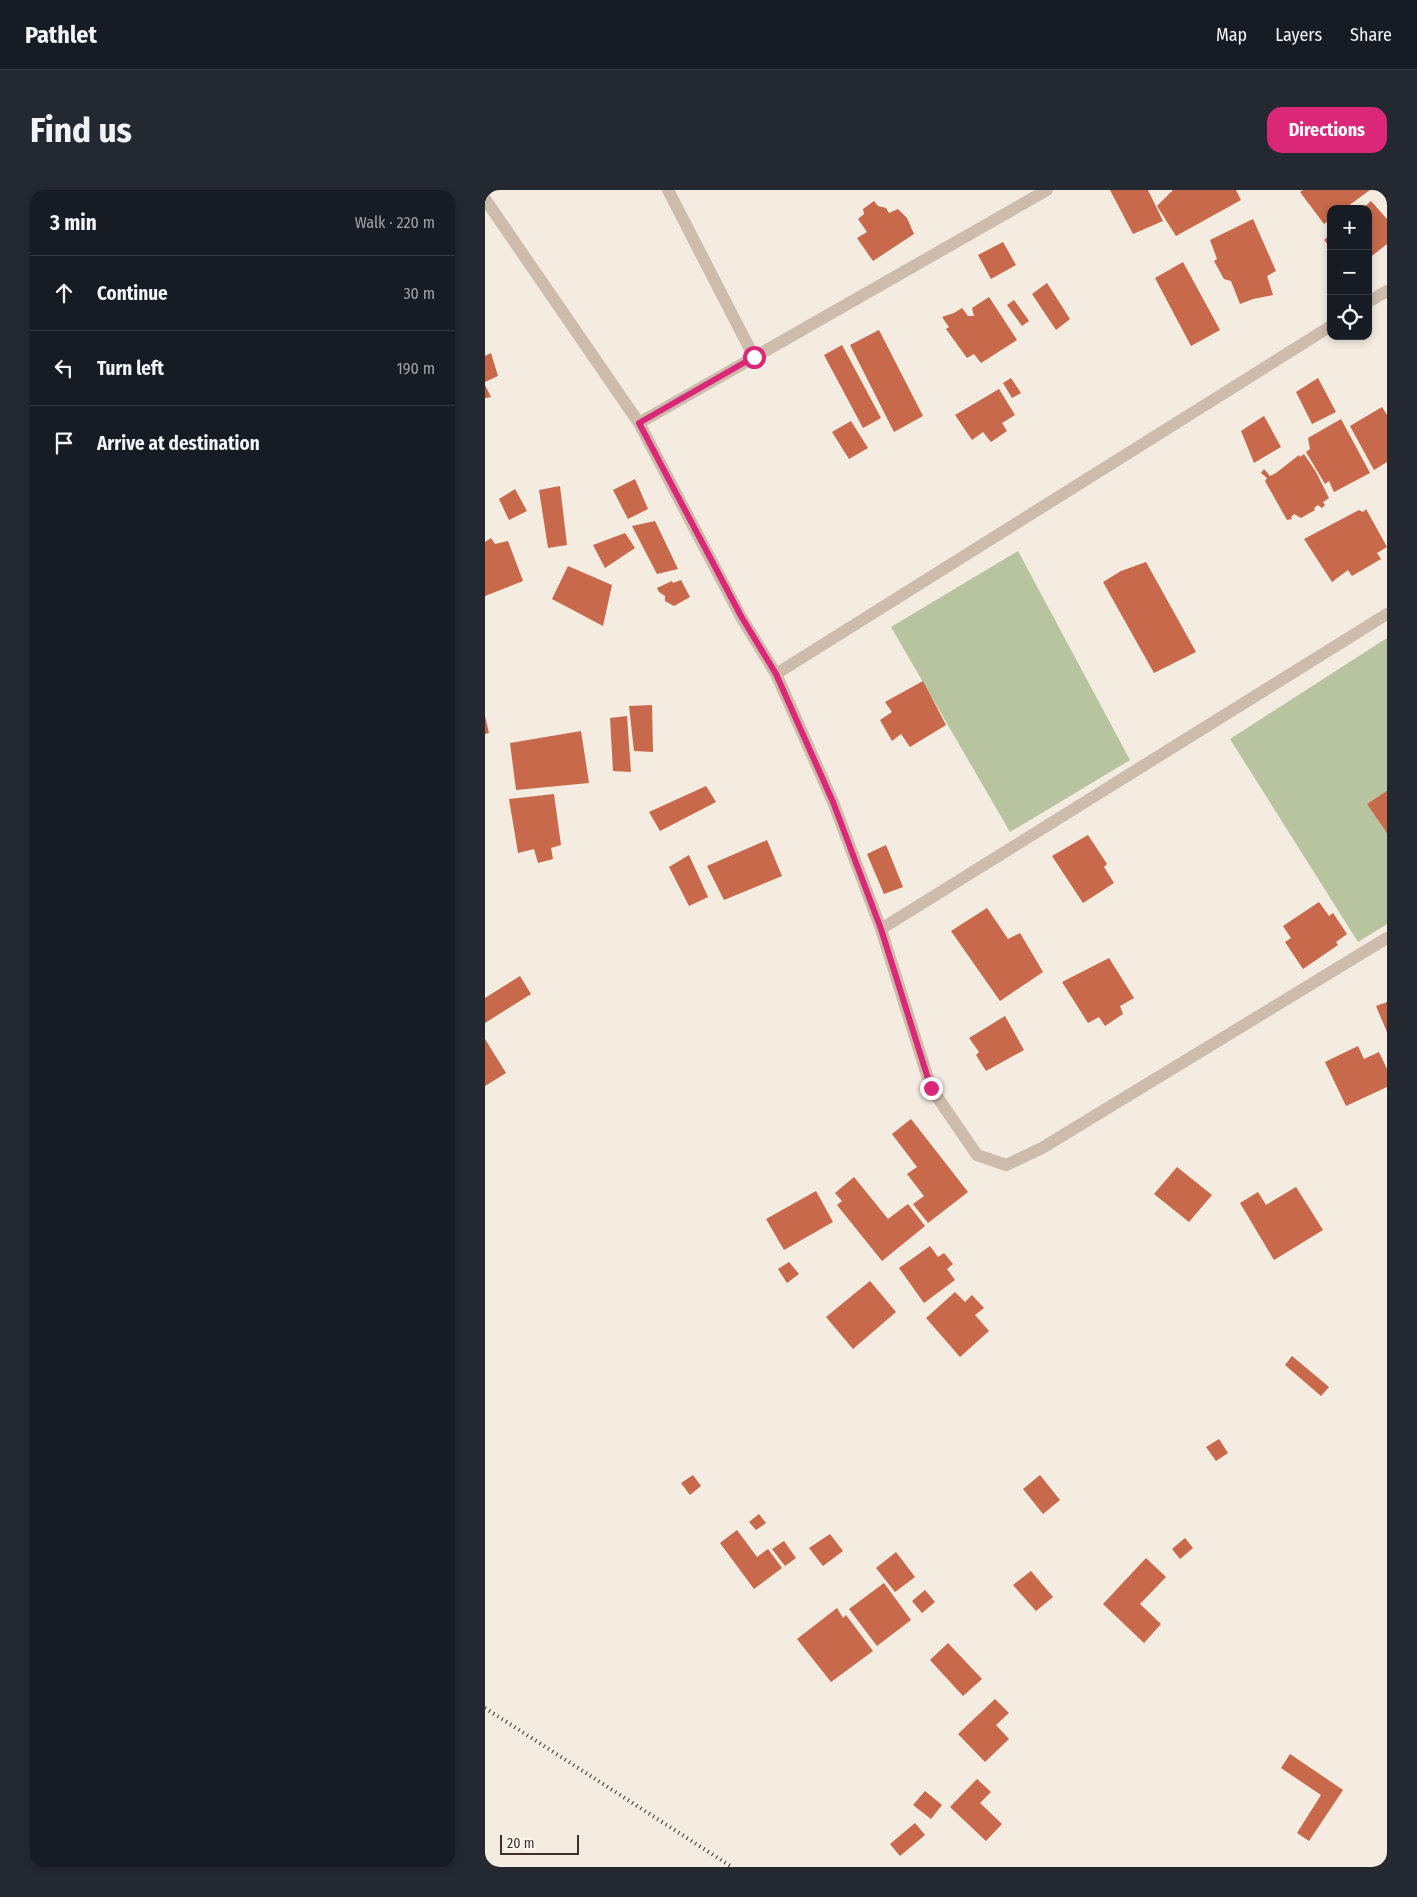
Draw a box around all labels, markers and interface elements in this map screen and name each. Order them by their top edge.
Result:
text: Pathlet [25,21,97,49]
text: Map [1216,24,1247,46]
text: Layers [1275,24,1322,46]
text: Share [1350,24,1392,46]
button: Directions [1267,107,1387,153]
text: Find us [30,109,132,151]
map controls [1327,205,1372,340]
button: + [1327,205,1372,250]
text: 3 min [50,210,97,236]
text: Walk · 220 m [355,213,435,232]
button: − [1327,250,1372,295]
icon: ahead [50,279,78,307]
text: Continue [97,282,168,305]
text: 30 m [403,284,435,303]
button: locate [1327,295,1372,340]
route start [743,346,766,369]
icon: left [50,354,78,382]
text: Turn left [97,357,164,380]
text: 190 m [397,359,435,378]
icon: arrive [50,429,78,457]
text: Arrive at destination [97,432,260,455]
route end [920,1077,943,1100]
scale bar [500,1832,579,1855]
text: 20 m [507,1835,535,1852]

